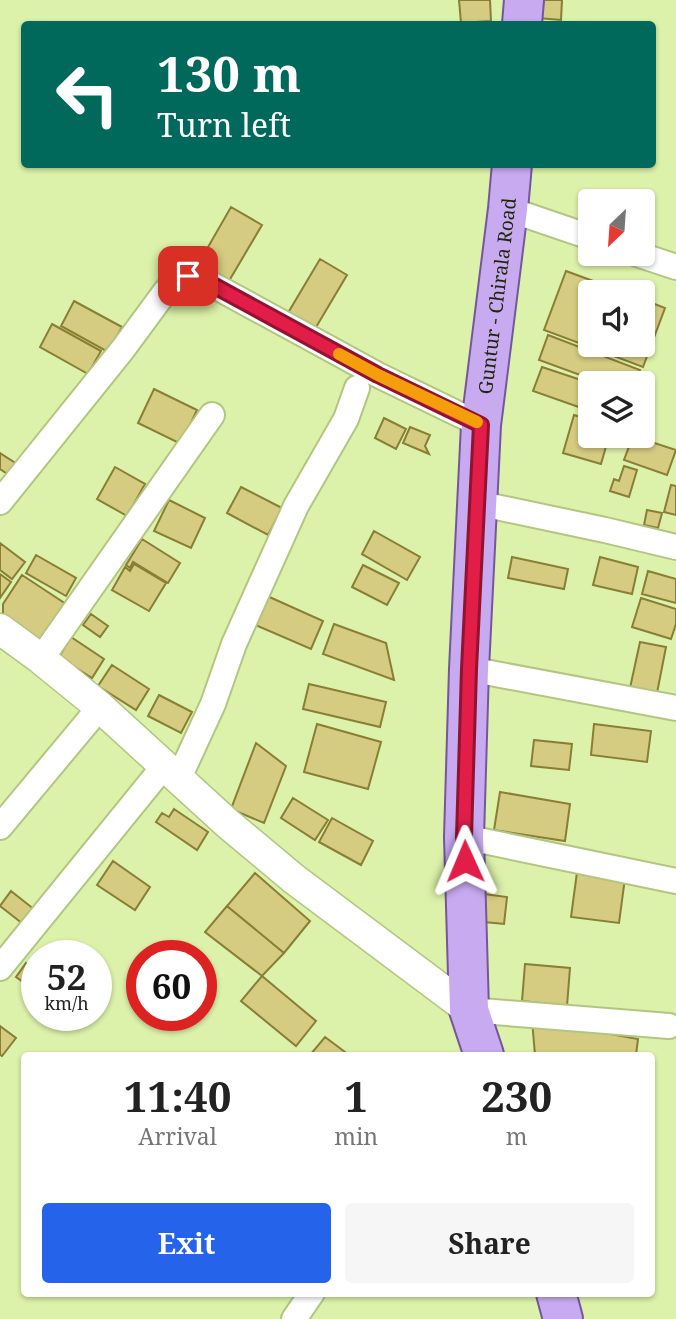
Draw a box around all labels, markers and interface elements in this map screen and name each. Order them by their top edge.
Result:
text: 130 m [157,40,301,106]
icon: left [42,49,133,140]
text: Turn left [157,103,291,146]
north arrow [578,189,654,266]
map controls [578,189,655,448]
street label: Guntur - Chirala Road [472,196,522,396]
pin [158,246,218,306]
icon: arrive [169,257,207,295]
button: sound [578,280,655,357]
button: layers [578,371,655,448]
position arrow [428,824,502,898]
speed limit sign: 60 [126,940,217,1031]
text: 52 [47,953,86,1000]
text: km/h [44,991,89,1015]
text: 11:40 [124,1067,231,1124]
text: 1 [344,1067,368,1124]
text: 230 [481,1067,552,1124]
text: Arrival [138,1120,217,1152]
text: min [334,1120,378,1152]
text: m [506,1120,527,1152]
button: Exit [42,1203,331,1283]
button: Share [345,1203,634,1283]

